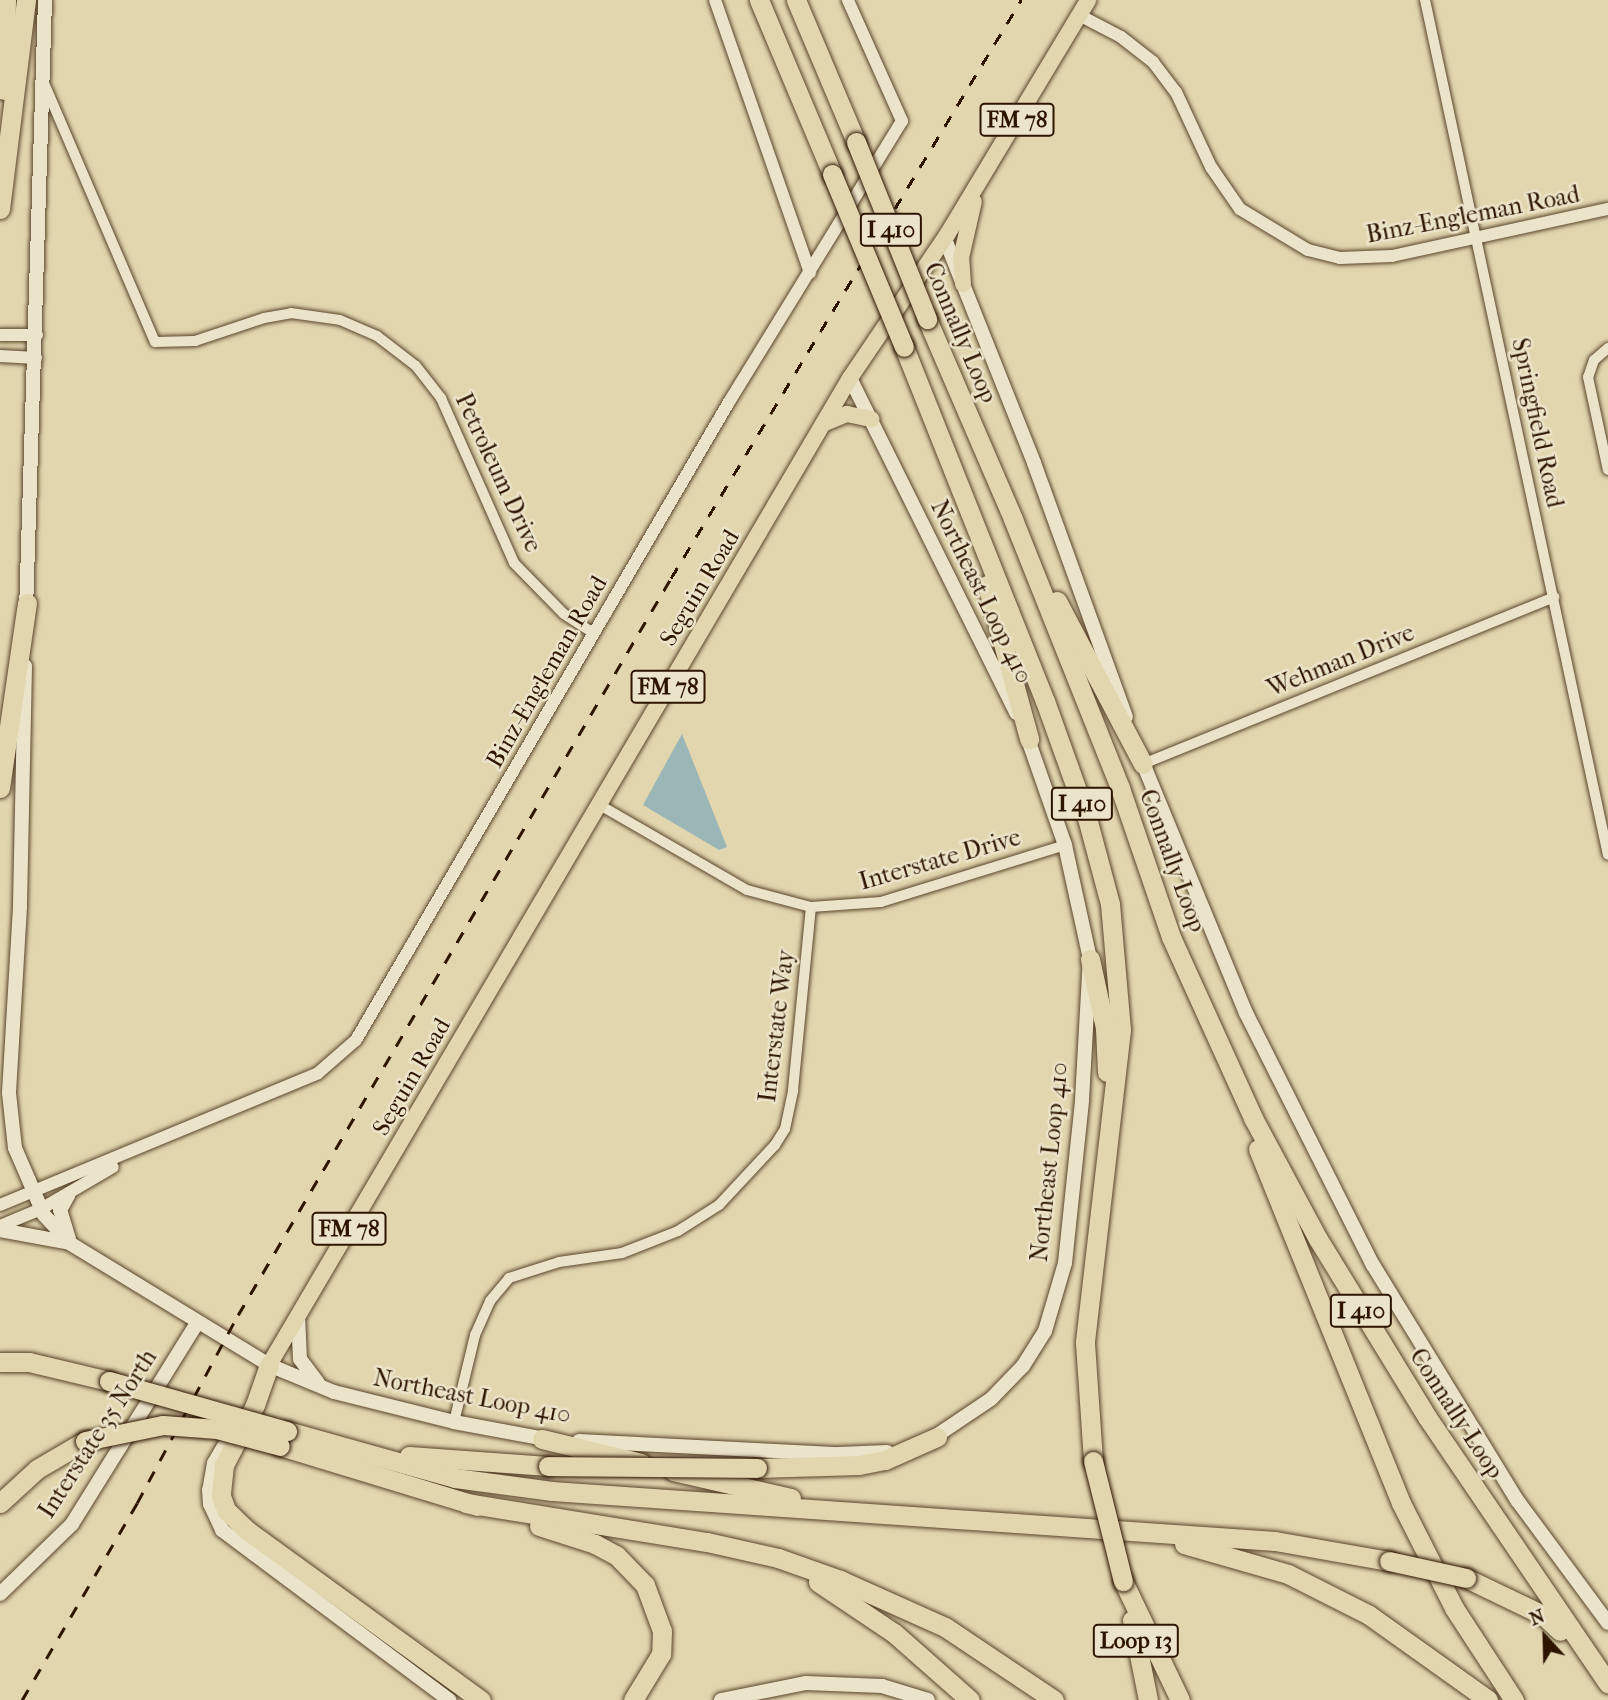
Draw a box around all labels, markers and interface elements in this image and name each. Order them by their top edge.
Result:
road number: FM 78 [978,100,1056,140]
street label: Binz-Engleman Road [1364,180,1582,250]
road number: I 410 [860,210,922,249]
street label: Connally Loop [917,258,1003,408]
street label: Springfield Road [1505,336,1569,510]
street label: Petroleum Drive [449,389,547,557]
street label: Northeast Loop 410 [924,496,1038,688]
street label: Seguin Road [654,525,746,651]
street label: Binz-Engleman Road [480,571,614,773]
street label: Wehman Drive [1263,618,1419,704]
road number: FM 78 [630,667,706,706]
road number: I 410 [1050,784,1114,824]
street label: Connally Loop [1133,786,1211,936]
street label: Interstate Drive [856,823,1024,897]
street label: Interstate Way [753,948,801,1104]
street label: Seguin Road [367,1013,457,1141]
street label: Northeast Loop 410 [1025,1061,1075,1263]
road number: FM 78 [310,1210,388,1248]
road number: I 410 [1330,1292,1392,1330]
street label: Connally Loop [1403,1343,1509,1485]
street label: Interstate 35 North [33,1344,163,1524]
street label: Northeast Loop 410 [371,1364,573,1430]
north arrow [1510,1602,1580,1672]
text: N [1526,1605,1548,1630]
road number: Loop 13 [1092,1622,1180,1660]

